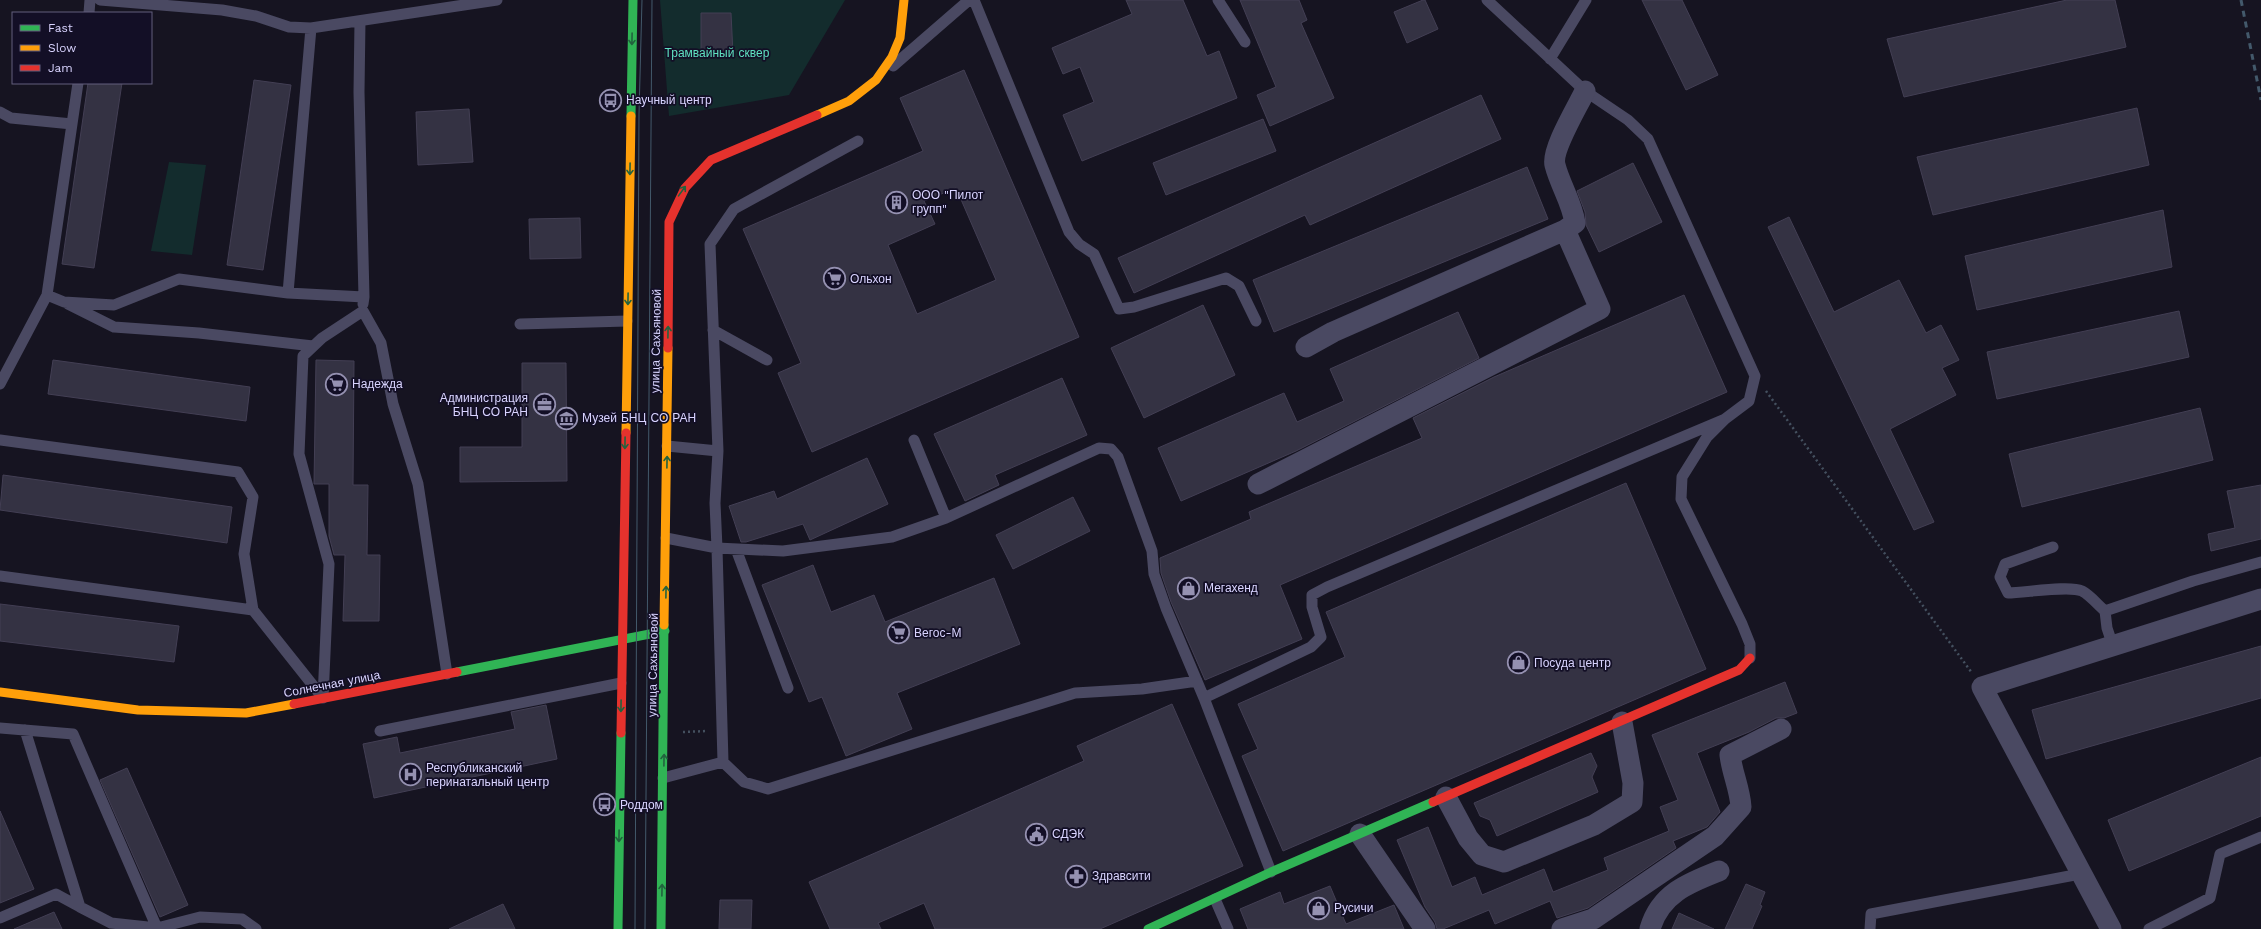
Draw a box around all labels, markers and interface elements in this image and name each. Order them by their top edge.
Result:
legend [12,12,152,84]
text: Fast [48,21,73,35]
one-way arrow [628,32,636,45]
text: Slow [48,41,76,55]
park label: Трамвайный сквер [665,46,770,60]
text: Jam [48,61,73,75]
bus stop icon: Научный центр [597,87,623,113]
place label: Научный центр [626,93,712,107]
one-way arrow [626,162,634,175]
one-way arrow [678,186,686,197]
place label: ООО "Пилот групп" [912,188,984,216]
building icon: ООО "Пилот групп" [884,189,910,215]
supermarket icon: Ольхон [821,266,847,292]
place label: Ольхон [850,272,892,286]
street label: улица Сахьяновой [648,289,664,393]
one-way arrow [624,292,631,305]
one-way arrow [664,326,672,339]
supermarket icon: Надежда [323,371,349,397]
place label: Надежда [352,377,403,391]
place label: Администрация БНЦ СО РАН [440,391,528,419]
office icon: Администрация БНЦ СО РАН [531,392,557,418]
museum icon: Музей БНЦ СО РАН [553,405,579,431]
place label: Музей БНЦ СО РАН [582,411,696,425]
one-way arrow [621,436,629,449]
one-way arrow [663,456,671,469]
shop icon: Мегахенд [1176,575,1202,601]
place label: Мегахенд [1204,581,1258,595]
one-way arrow [662,586,669,599]
street label: улица Сахьяновой [645,613,661,717]
supermarket icon: Вегос-М [886,620,912,646]
place label: Вегос-М [914,626,962,640]
shop icon: Посуда центр [1505,650,1531,676]
place label: Посуда центр [1534,656,1611,670]
street label: Солнечная улица [283,668,382,700]
one-way arrow [617,699,625,712]
one-way arrow [660,754,667,767]
place label: Республиканский перинатальный центр [426,761,549,789]
hospital icon: Республиканский перинатальный центр [398,762,424,788]
bus stop icon: Роддом [591,792,617,818]
place label: Роддом [620,798,663,812]
public building icon: СДЭК [1023,821,1049,847]
place label: СДЭК [1052,827,1084,841]
one-way arrow [615,829,623,842]
pharmacy icon: Здравсити [1063,863,1089,889]
place label: Здравсити [1092,869,1151,883]
one-way arrow [658,884,666,897]
shop icon: Русичи [1306,895,1332,921]
place label: Русичи [1334,901,1374,915]

